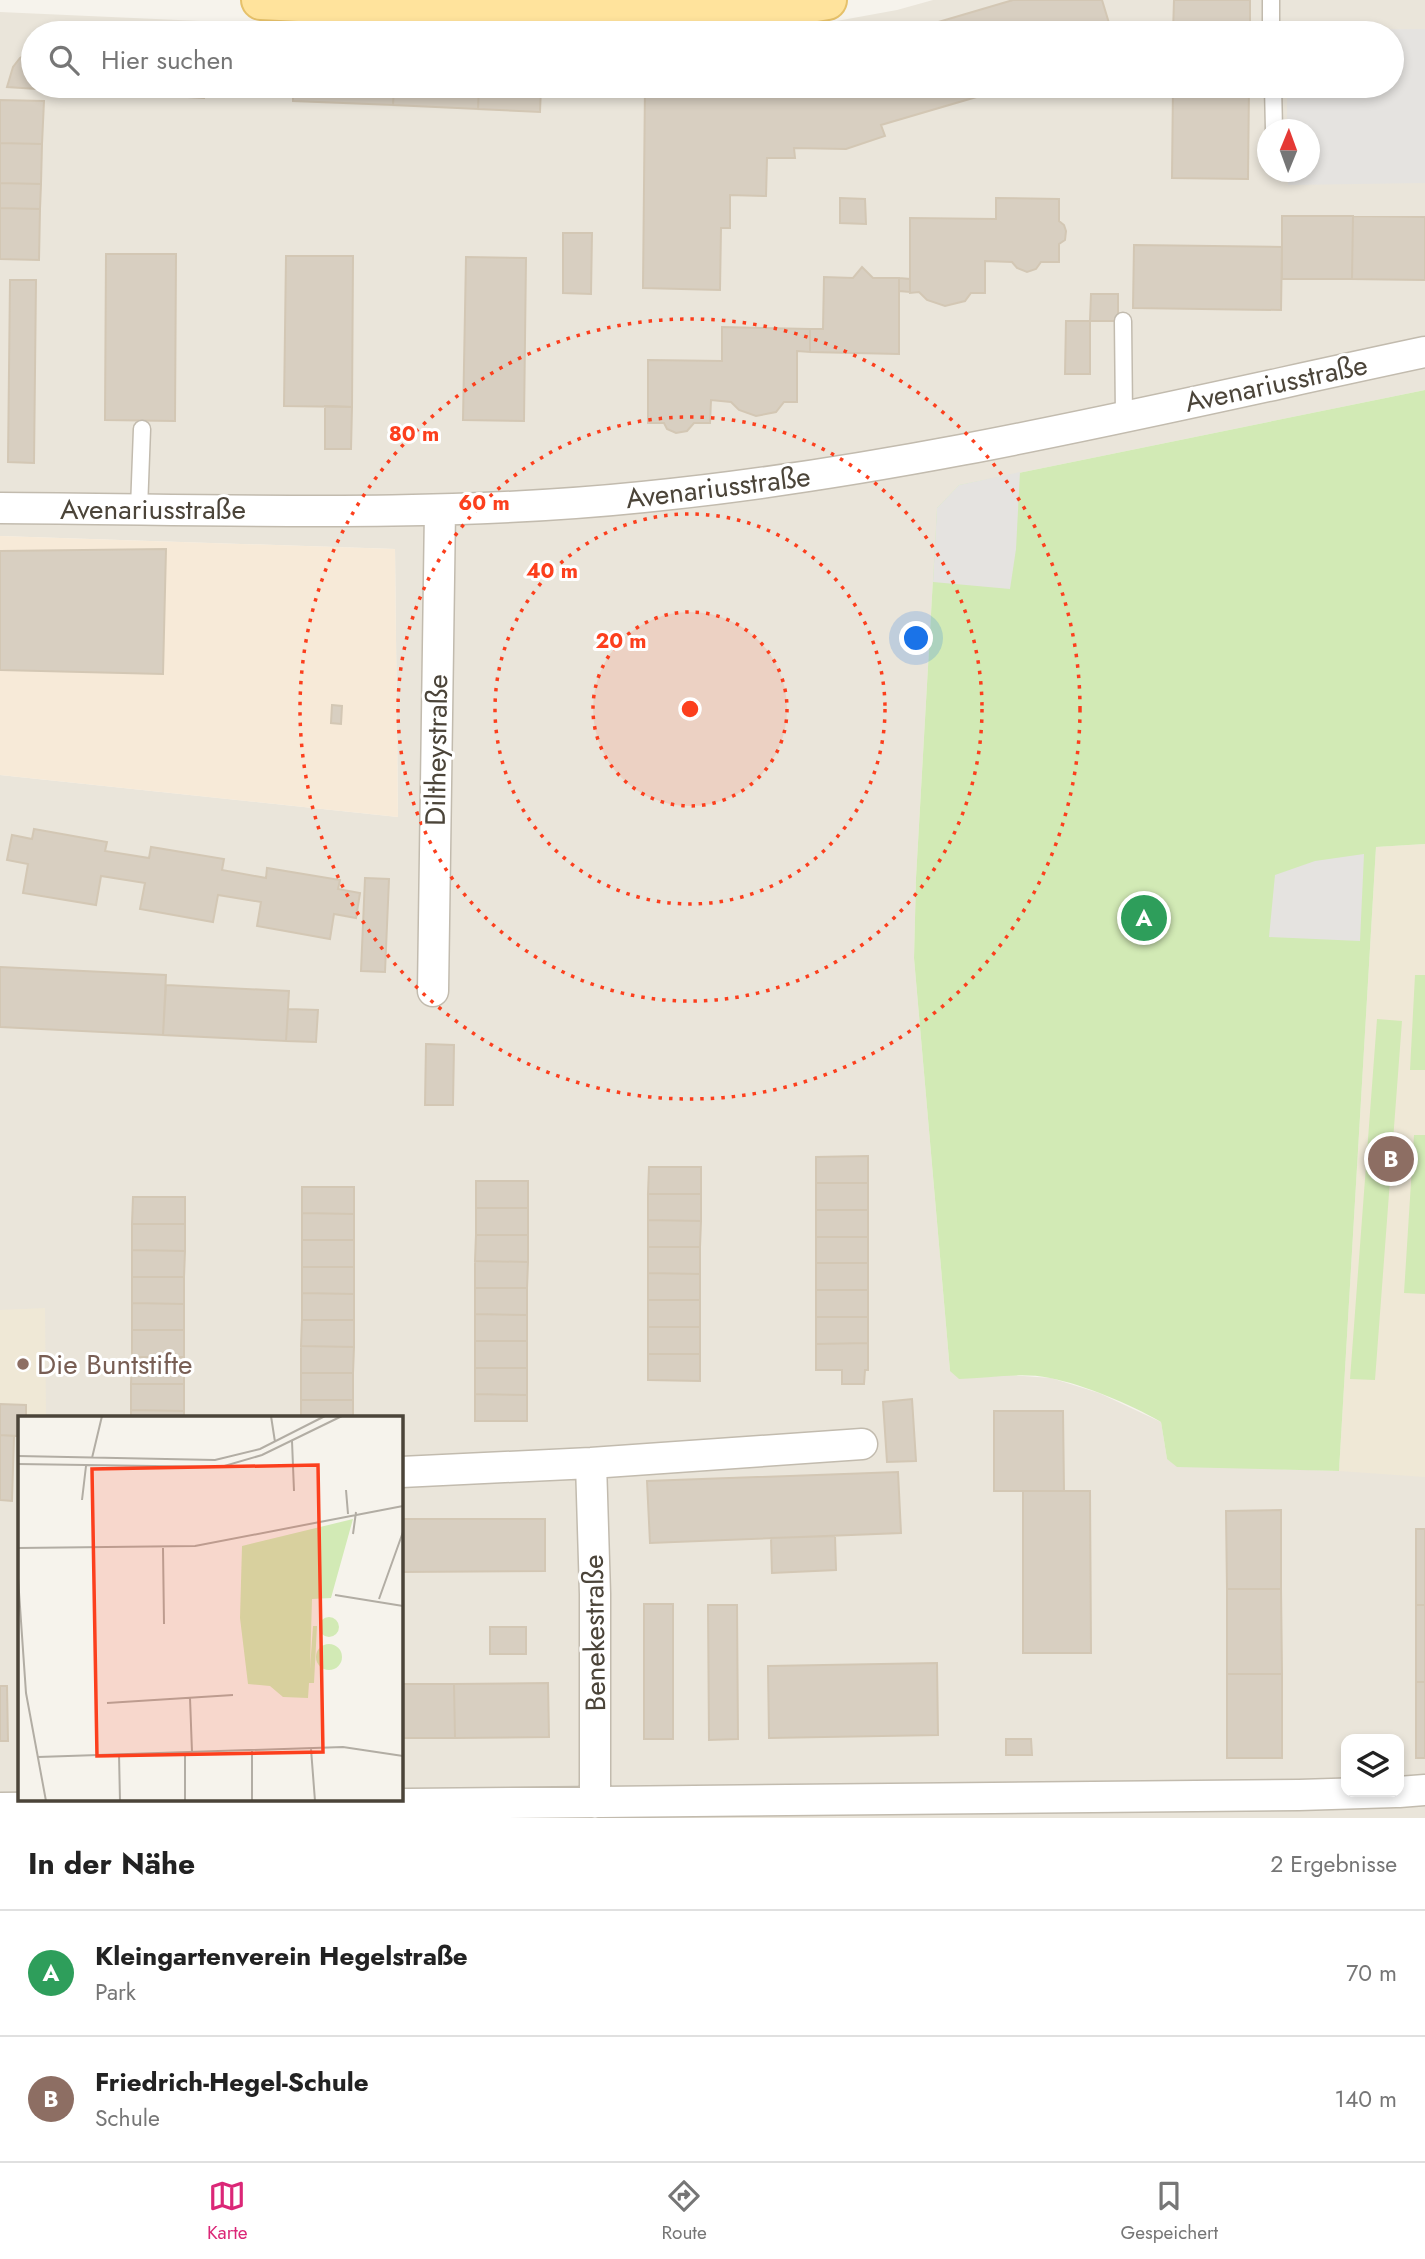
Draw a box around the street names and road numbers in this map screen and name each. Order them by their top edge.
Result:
street label: Avenariusstraße [1181,344,1371,423]
street label: Avenariusstraße [623,456,813,519]
street label: Avenariusstraße [60,489,246,530]
street label: Diltheystraße [415,674,458,826]
street label: Benekestraße [573,1554,616,1712]

